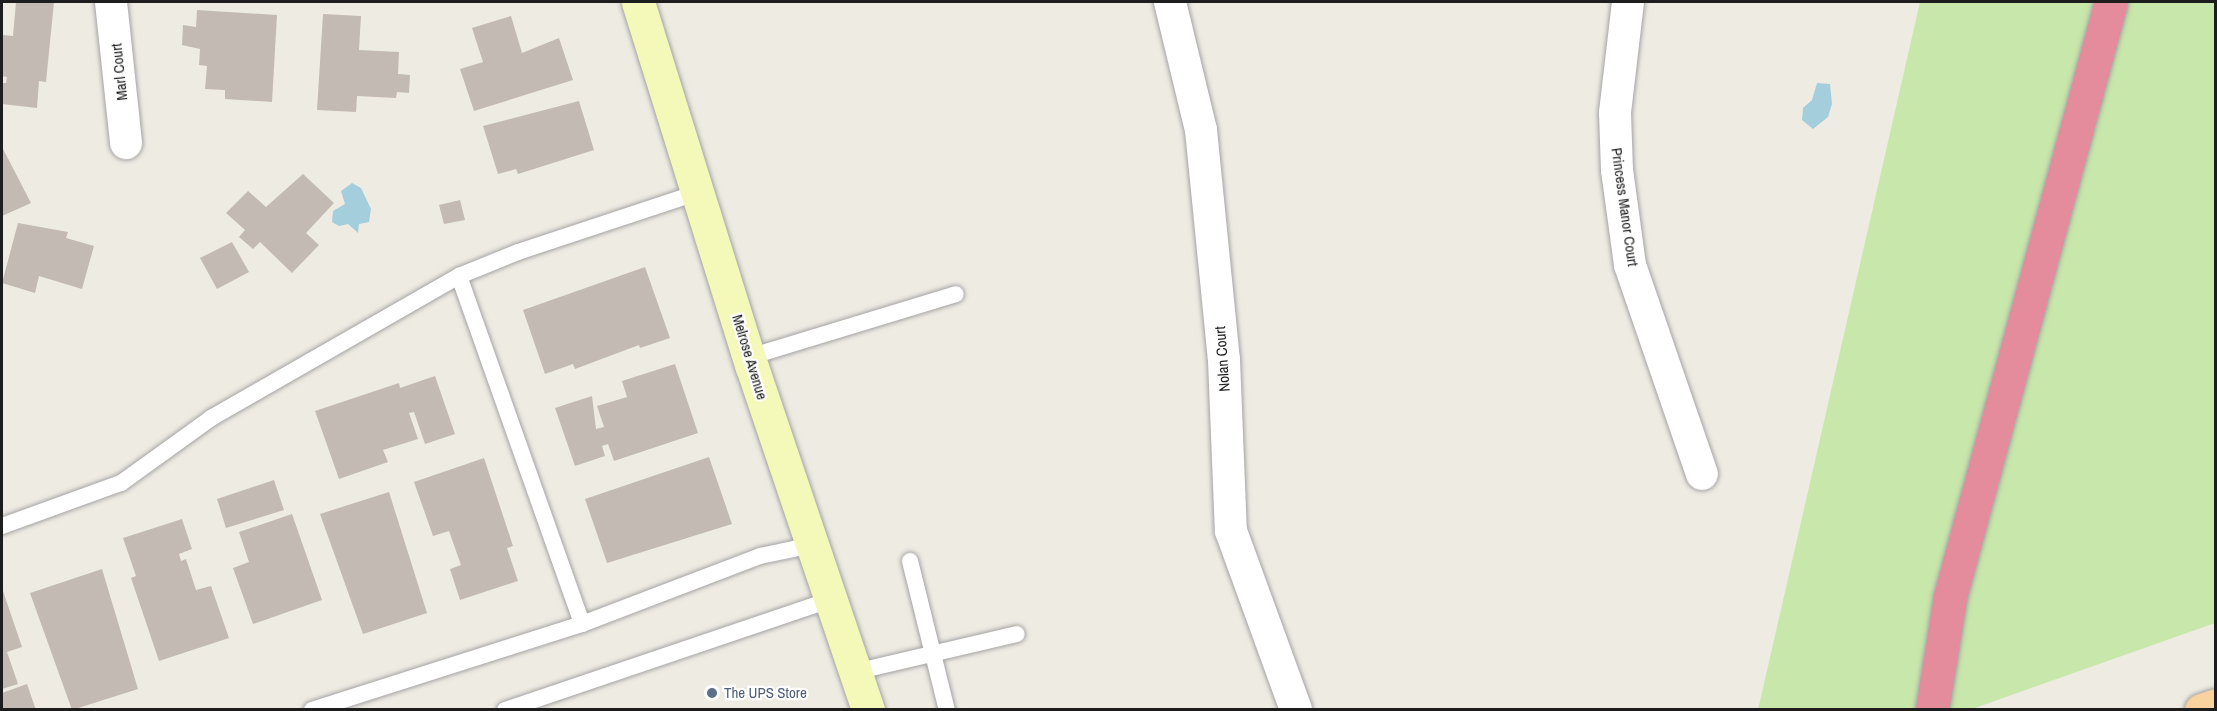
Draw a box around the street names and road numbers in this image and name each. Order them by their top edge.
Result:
street label: Marl Court [107,43,131,101]
street label: Princess Manor Court [1608,147,1642,267]
street label: Melrose Avenue [728,312,772,402]
street label: Nolan Court [1211,326,1233,392]

